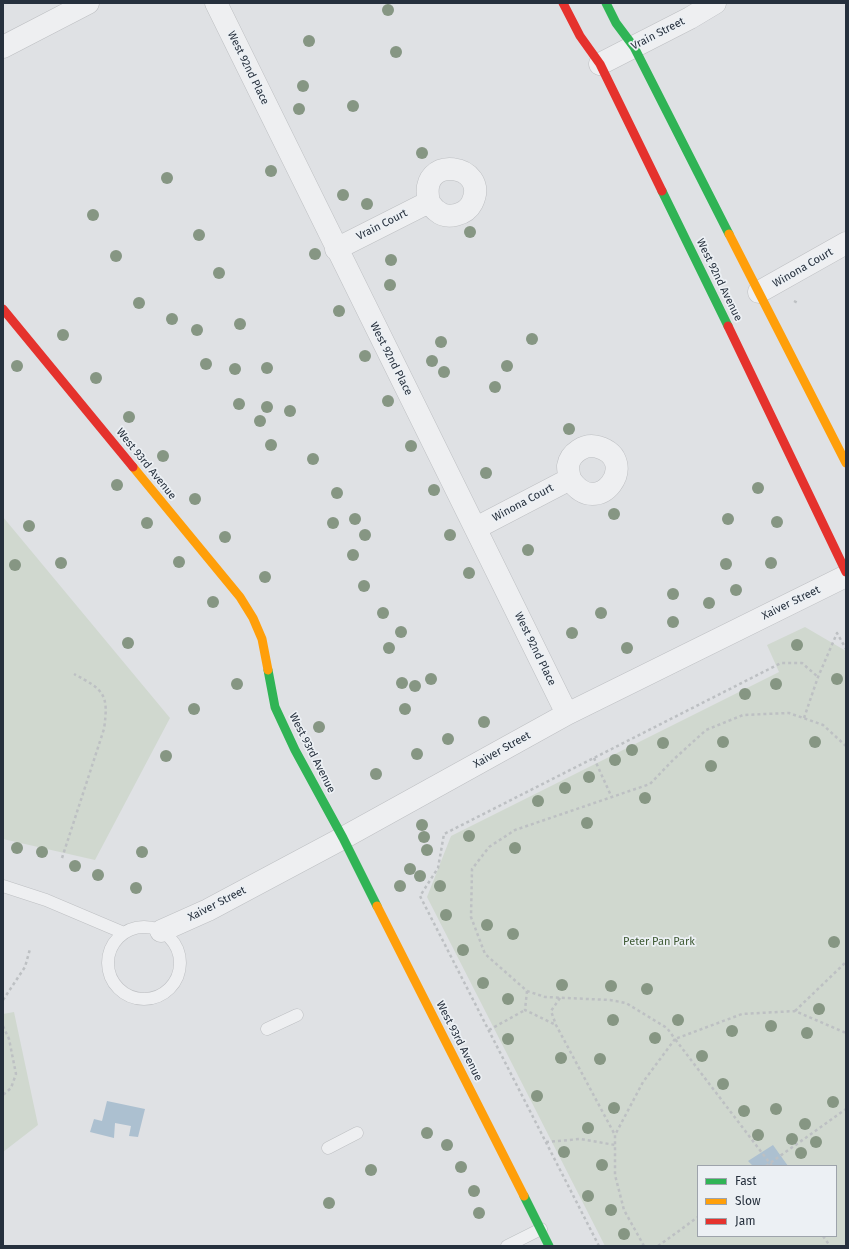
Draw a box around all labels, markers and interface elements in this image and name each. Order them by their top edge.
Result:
street label: Vrain Street [629,15,687,53]
street label: West 92nd Place [224,29,272,107]
street label: Vrain Court [354,207,410,243]
street label: West 92nd Avenue [693,236,745,324]
street label: Winona Court [771,245,835,291]
street label: West 92nd Place [367,320,415,398]
street label: West 93rd Avenue [113,426,179,502]
street label: Winona Court [490,481,556,525]
street label: Xaiver Street [760,583,822,623]
street label: West 92nd Place [511,610,559,688]
street label: West 93rd Avenue [286,711,338,795]
street label: Xaiver Street [471,729,533,771]
street label: Xaiver Street [186,884,248,924]
park label: Peter Pan Park [623,935,695,949]
street label: West 93rd Avenue [433,999,485,1083]
legend [697,1165,837,1237]
text: Fast [735,1174,757,1188]
text: Slow [735,1194,761,1208]
text: Jam [735,1214,755,1228]

